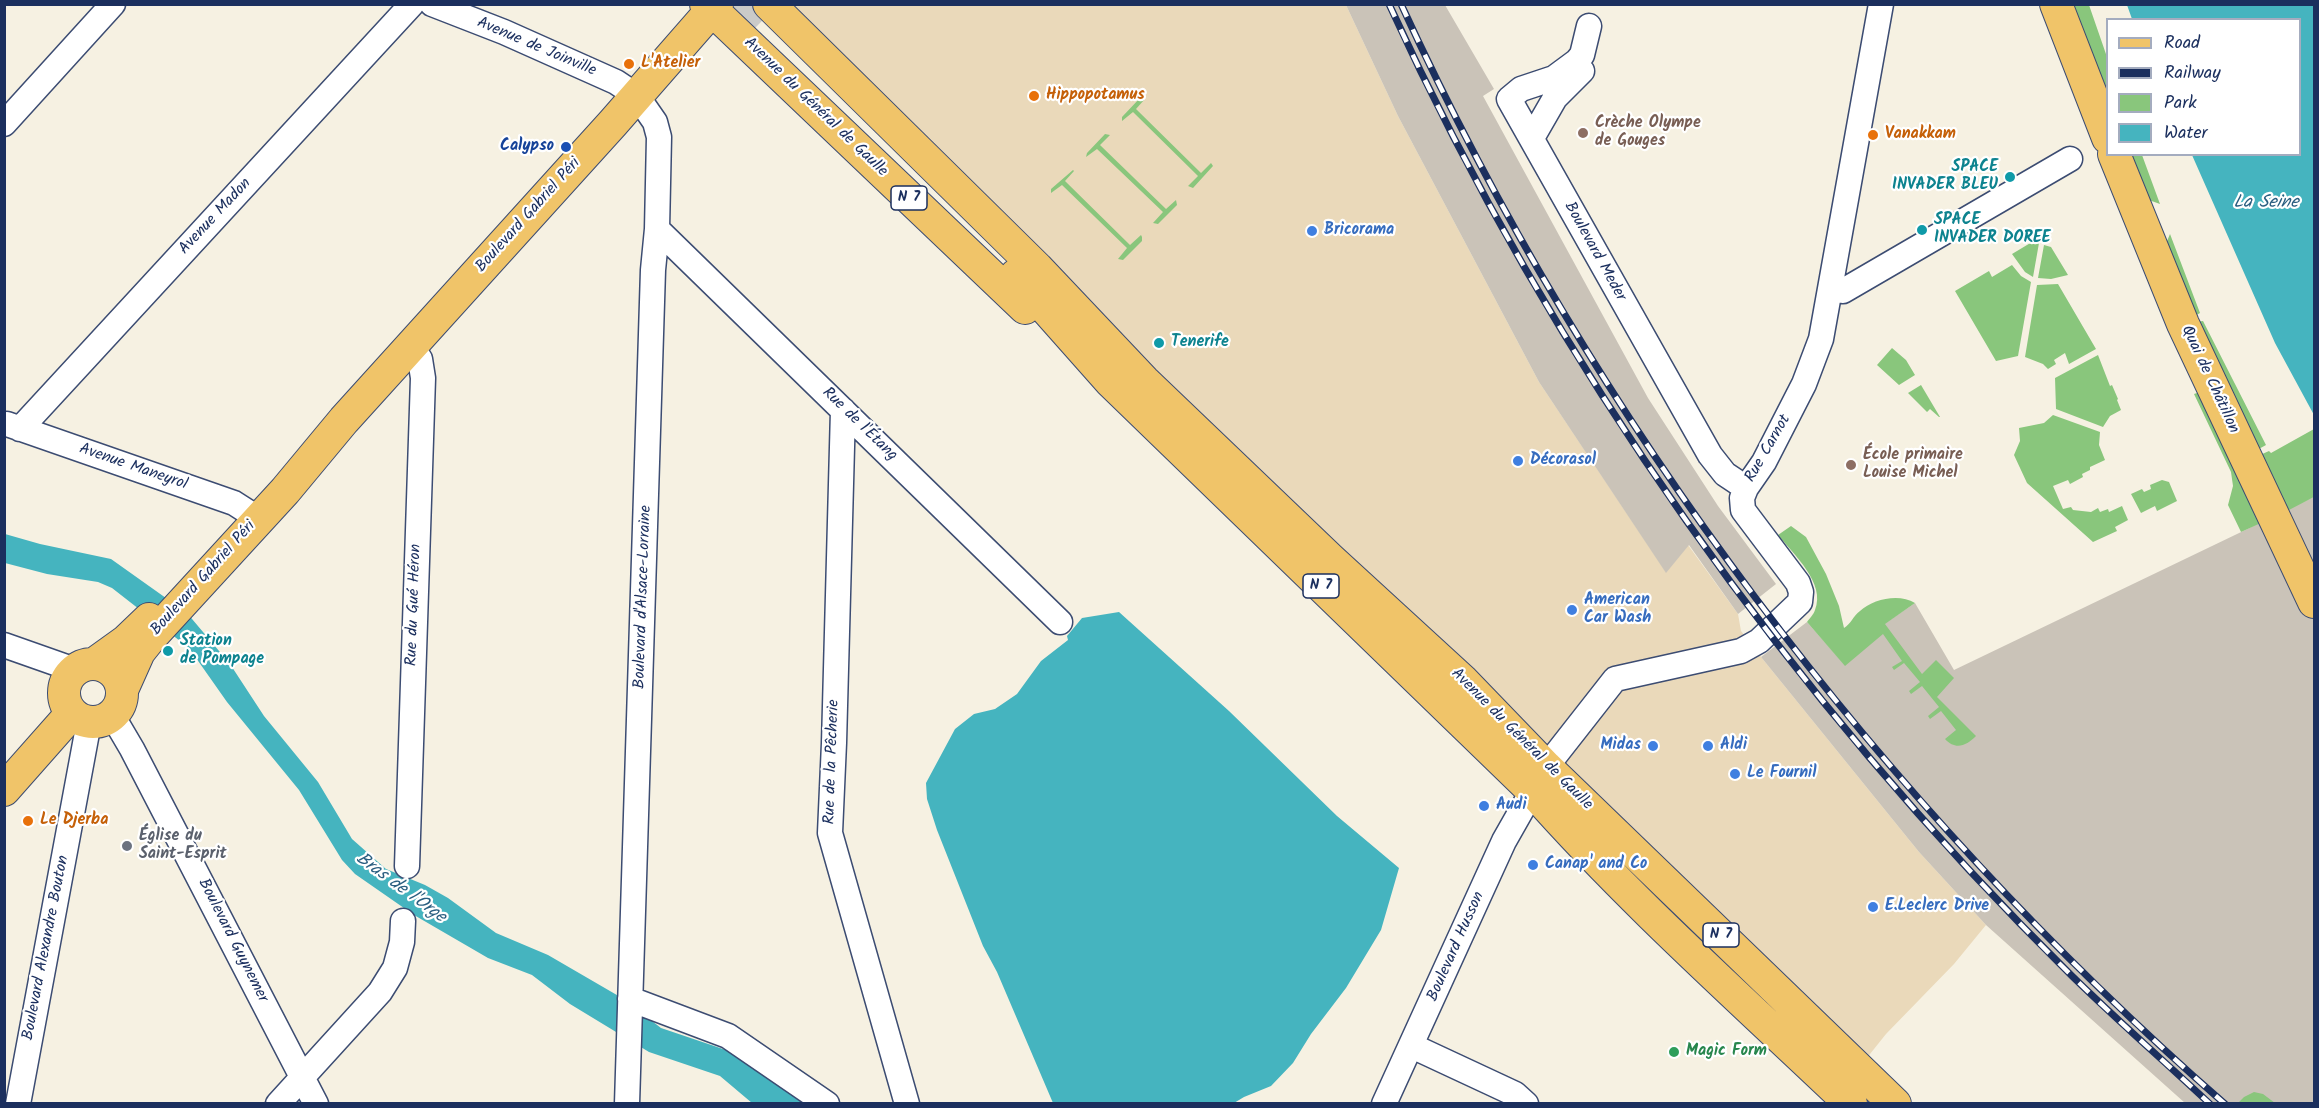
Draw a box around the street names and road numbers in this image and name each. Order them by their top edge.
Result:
street label: Avenue de Joinville [473,14,599,82]
street label: Avenue du Général de Gaulle [739,34,891,182]
street label: Boulevard Gabriel Péri [473,155,585,277]
street label: Avenue Madon [176,175,256,259]
road number: N 7 [891,186,927,210]
street label: Boulevard Meder [1559,199,1629,305]
street label: Quai de Châtillon [2176,323,2242,437]
street label: Rue de l'Étang [817,384,901,466]
street label: Rue Carnot [1742,412,1796,486]
street label: Avenue Maneyrol [76,440,190,496]
street label: Boulevard d'Alsace-Lorraine [631,505,657,689]
street label: Boulevard Gabriel Péri [148,518,260,640]
street label: Rue du Gué Héron [403,543,427,667]
road number: N 7 [1303,574,1339,598]
street label: Avenue du Général de Gaulle [1446,665,1596,815]
street label: Rue de la Pêcherie [821,699,845,825]
street label: Boulevard Alexandre Bouton [20,854,74,1042]
street label: Boulevard Guynemer [193,876,271,1006]
street label: Boulevard Husson [1424,889,1490,1005]
road number: N 7 [1703,923,1739,947]

